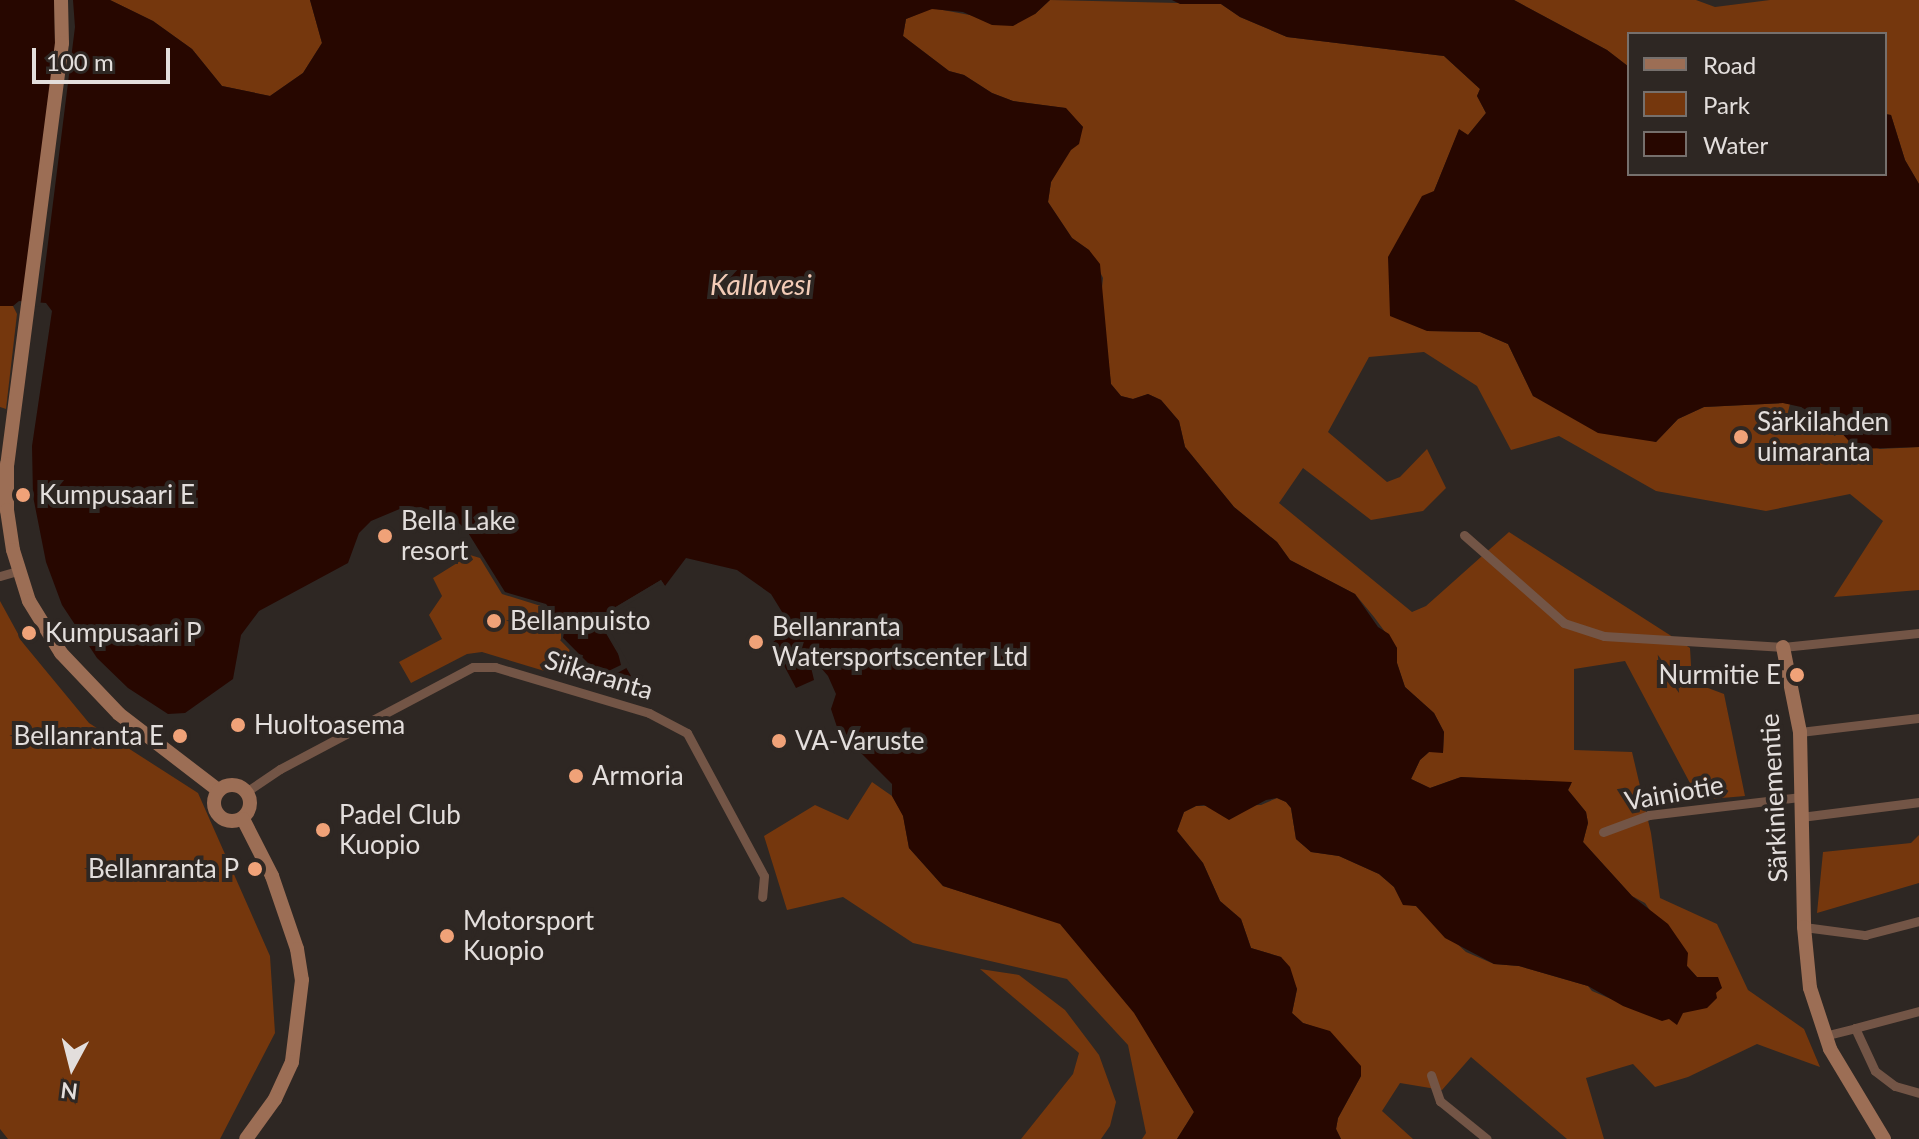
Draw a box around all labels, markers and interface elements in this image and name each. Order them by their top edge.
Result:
scale bar [36,32,174,82]
legend [1627,32,1887,176]
text: 100 m [46,47,114,76]
text: Road [1703,50,1756,79]
text: Park [1703,90,1750,119]
text: Water [1703,130,1768,159]
water label: Kallavesi [710,267,812,301]
place label: Särkilahden uimaranta [1757,406,1889,468]
marker: Särkilahden uimaranta [1732,428,1750,446]
place label: Kumpusaari E [39,479,195,511]
marker: Kumpusaari E [14,486,32,504]
place label: Bella Lake resort [401,505,516,566]
marker: Bella Lake resort [376,527,394,545]
place label: Bellanpuisto [510,605,651,637]
place label: Bellanranta Watersportscenter Ltd [772,611,1029,672]
marker: Bellanpuisto [485,612,503,630]
place label: Kumpusaari P [45,617,202,649]
marker: Kumpusaari P [20,624,38,642]
marker: Bellanranta Watersportscenter Ltd [747,633,765,651]
street label: Siikaranta [541,644,657,706]
place label: Nurmitie E [1658,659,1781,691]
marker: Nurmitie E [1788,666,1806,684]
place label: Huoltoasema [254,709,405,741]
street label: Särkiniementie [1754,713,1794,883]
marker: Huoltoasema [229,716,247,734]
place label: Bellanranta E [14,720,164,752]
place label: VA-Varuste [795,725,924,757]
marker: Bellanranta E [171,727,189,745]
marker: VA-Varuste [770,732,788,750]
place label: Armoria [592,760,684,792]
marker: Armoria [567,767,585,785]
street label: Vainiotie [1622,769,1726,817]
place label: Padel Club Kuopio [339,799,461,860]
marker: Padel Club Kuopio [314,821,332,839]
place label: Bellanranta P [88,853,239,885]
marker: Bellanranta P [246,860,264,878]
place label: Motorsport Kuopio [463,905,594,966]
marker: Motorsport Kuopio [438,927,456,945]
north arrow [32,1027,112,1107]
text: N [59,1077,79,1106]

